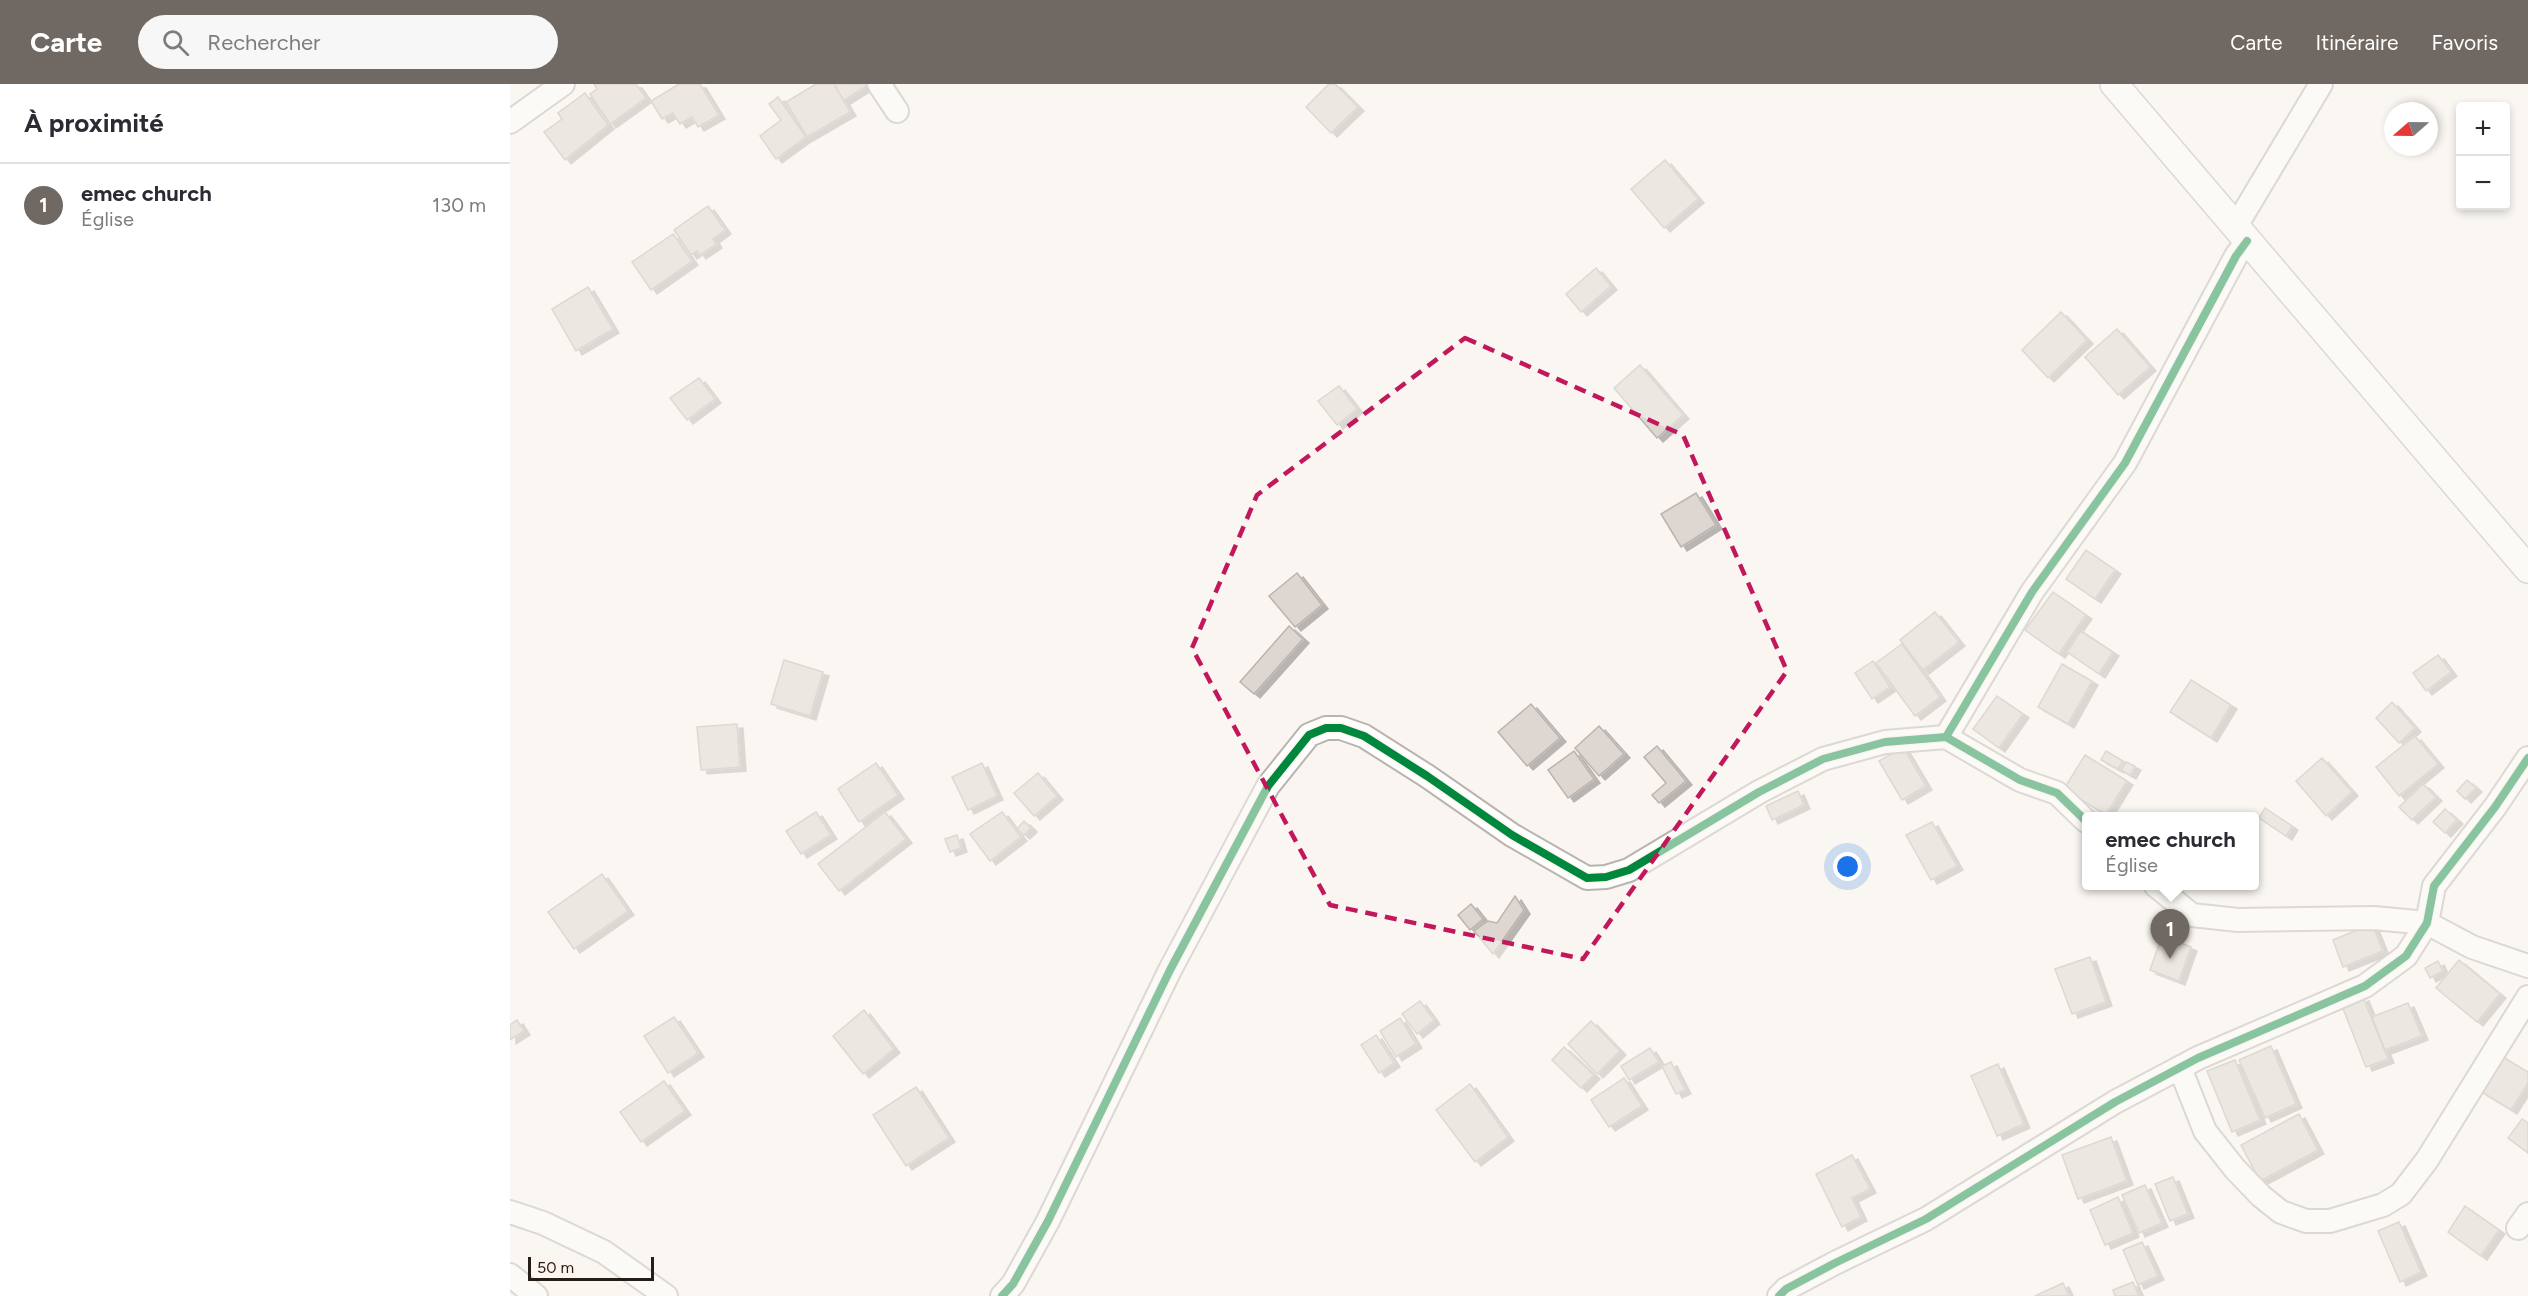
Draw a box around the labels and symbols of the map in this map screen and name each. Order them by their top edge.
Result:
north arrow [2384,102,2438,156]
your location [1833,852,1862,881]
pin: 1 [2150,910,2190,959]
scale bar [528,1254,654,1282]

